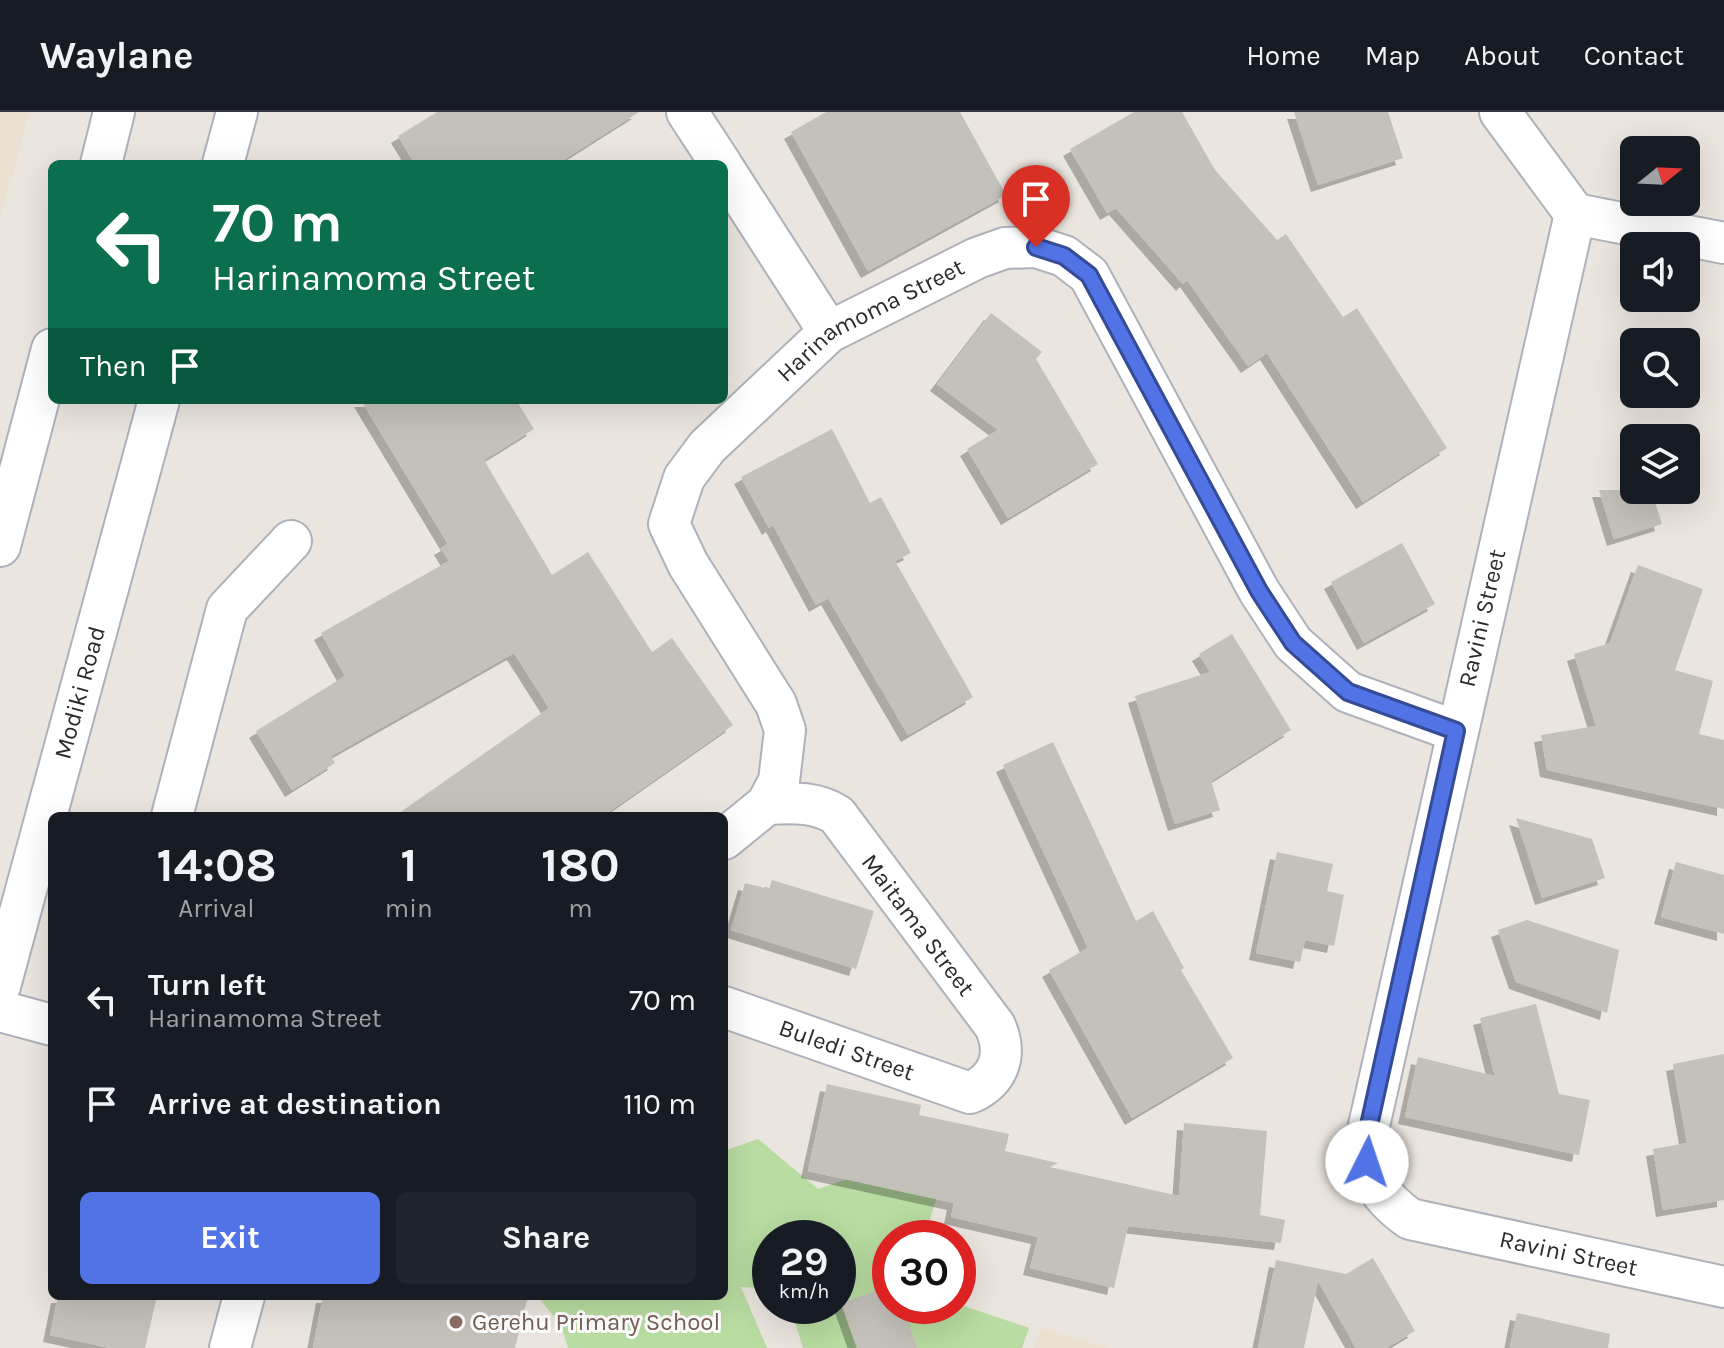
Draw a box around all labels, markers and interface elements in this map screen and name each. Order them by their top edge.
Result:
text: Waylane [40,33,193,78]
text: Home [1246,39,1321,72]
text: Map [1365,39,1420,72]
text: About [1464,39,1540,72]
text: Contact [1584,39,1684,72]
north arrow [1620,136,1700,216]
map controls [1620,136,1700,504]
pin [1002,165,1070,247]
icon: arrive [1014,177,1058,221]
text: 70 m [212,190,343,255]
icon: left [80,192,184,296]
button: sound [1620,232,1700,312]
street label: Harinamoma Street [771,253,969,388]
text: Harinamoma Street [212,257,535,299]
button: search [1620,328,1700,408]
icon: arrive [163,344,207,388]
text: Then [80,348,147,384]
button: layers [1620,424,1700,504]
street label: Ravini Street [1453,546,1511,690]
street label: Modiki Road [48,623,111,762]
text: 14:08 [156,837,276,893]
text: 1 [400,837,417,893]
text: 180 [541,837,620,893]
street label: Maitama Street [856,849,980,1001]
text: Arrival [178,893,255,924]
text: min [385,893,433,924]
text: m [568,893,592,924]
text: Turn left [148,967,266,1003]
icon: left [80,978,124,1022]
text: 70 m [629,982,696,1018]
text: Harinamoma Street [148,1003,382,1034]
street label: Buledi Street [775,1013,918,1086]
icon: arrive [80,1082,124,1126]
text: Arrive at destination [148,1086,442,1122]
text: 110 m [623,1086,696,1122]
position arrow [1325,1120,1409,1204]
button: Exit [80,1192,380,1284]
button: Share [396,1192,696,1284]
speed limit sign: 30 [872,1220,976,1324]
street label: Ravini Street [1497,1225,1640,1282]
text: 29 [780,1238,828,1285]
text: km/h [779,1280,829,1303]
place label: Gerehu Primary School [472,1308,720,1336]
marker: Gerehu Primary School [447,1313,465,1331]

